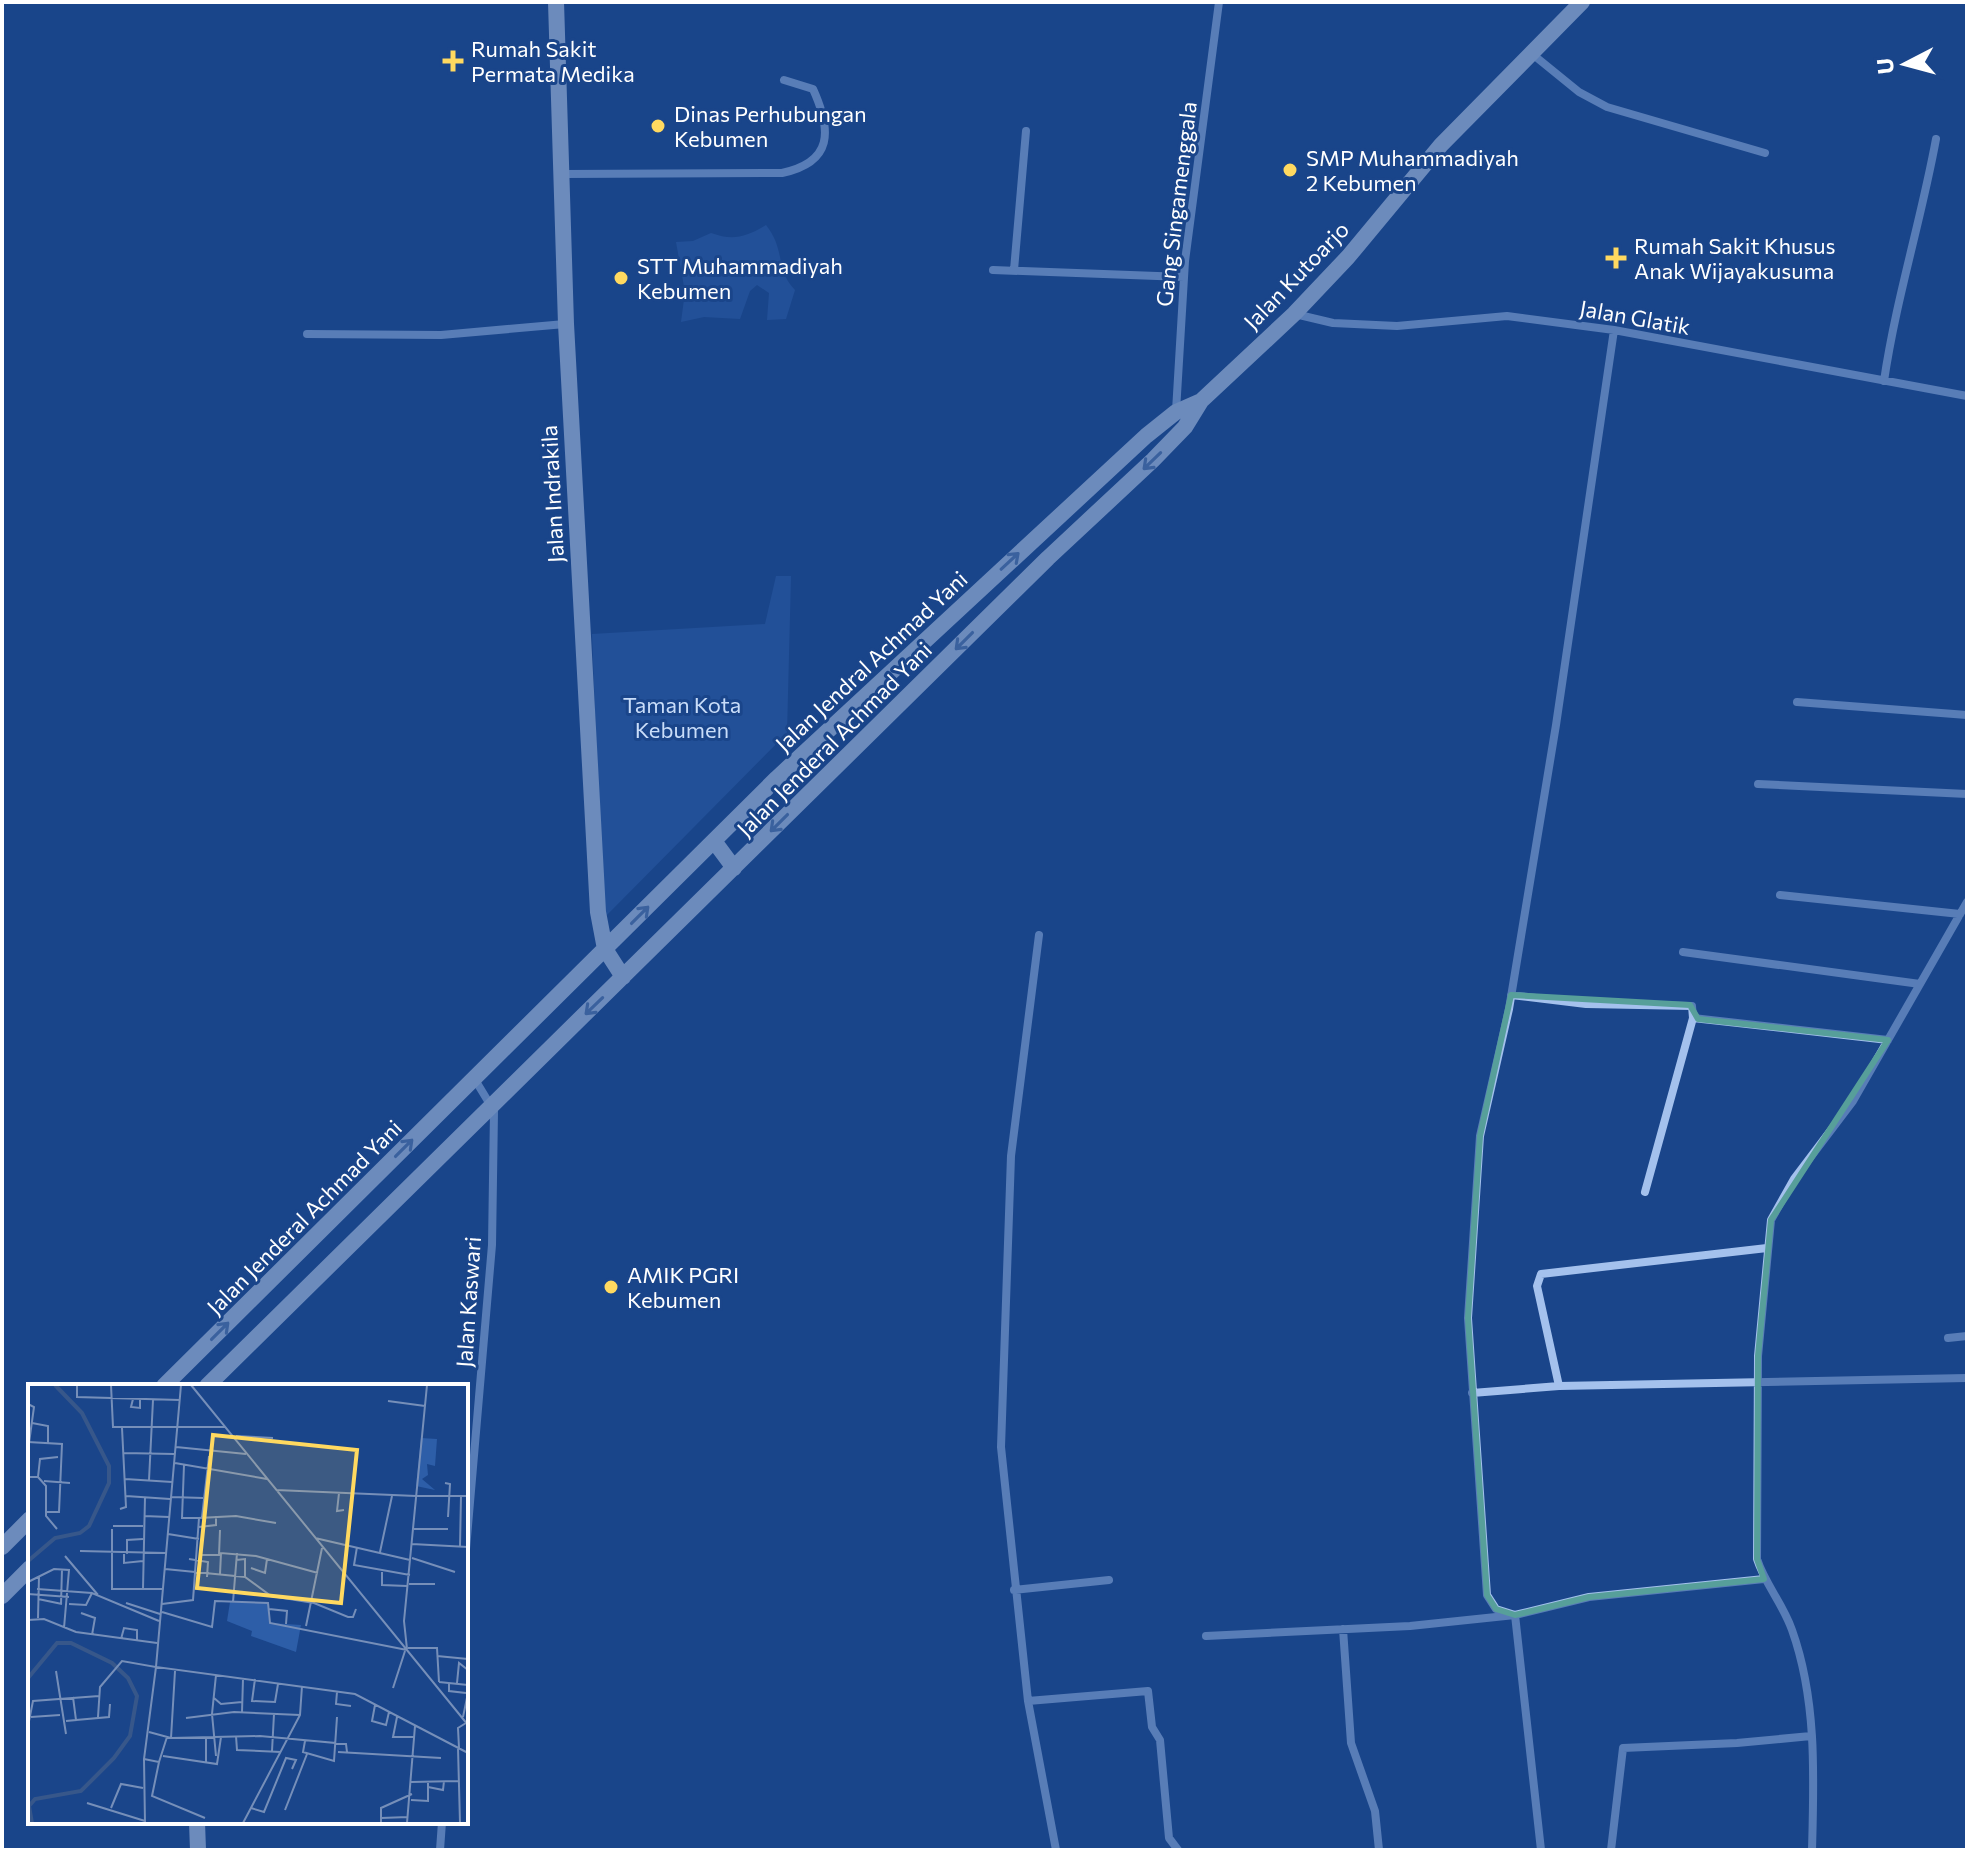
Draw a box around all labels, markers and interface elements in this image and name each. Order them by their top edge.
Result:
north arrow [1865,24,1945,104]
place label: Rumah Sakit Permata Medika [471,35,635,87]
marker: Rumah Sakit Permata Medika [442,50,464,72]
text: U [1870,57,1899,76]
place label: Dinas Perhubungan Kebumen [674,100,867,152]
street label: Gang Singamenggala [1150,100,1202,308]
marker: Dinas Perhubungan Kebumen [649,117,667,135]
place label: SMP Muhammadiyah 2 Kebumen [1306,144,1519,196]
marker: SMP Muhammadiyah 2 Kebumen [1281,161,1299,179]
street label: Jalan Kutoarjo [1238,215,1354,335]
place label: Rumah Sakit Khusus Anak Wijayakusuma [1634,232,1836,284]
marker: Rumah Sakit Khusus Anak Wijayakusuma [1605,247,1627,269]
place label: STT Muhammadiyah Kebumen [637,252,843,304]
marker: STT Muhammadiyah Kebumen [612,269,630,287]
street label: Jalan Glatik [1578,294,1692,340]
street label: Jalan Indrakila [535,424,569,564]
one-way arrow [1143,451,1162,470]
one-way arrow [999,552,1019,570]
street label: Jalan Jendral Achmad Yani [769,565,973,757]
one-way arrow [954,631,974,650]
street label: Jalan Jenderal Achmad Yani [731,636,937,842]
park label: Taman Kota Kebumen [623,691,741,743]
one-way arrow [770,813,789,832]
one-way arrow [630,906,649,925]
one-way arrow [585,996,604,1015]
street label: Jalan Jenderal Achmad Yani [201,1114,407,1320]
one-way arrow [394,1139,413,1158]
street label: Jalan Kaswari [450,1236,486,1368]
place label: AMIK PGRI Kebumen [627,1261,739,1313]
marker: AMIK PGRI Kebumen [602,1278,620,1296]
one-way arrow [210,1322,229,1341]
inset map [28,1384,468,1824]

